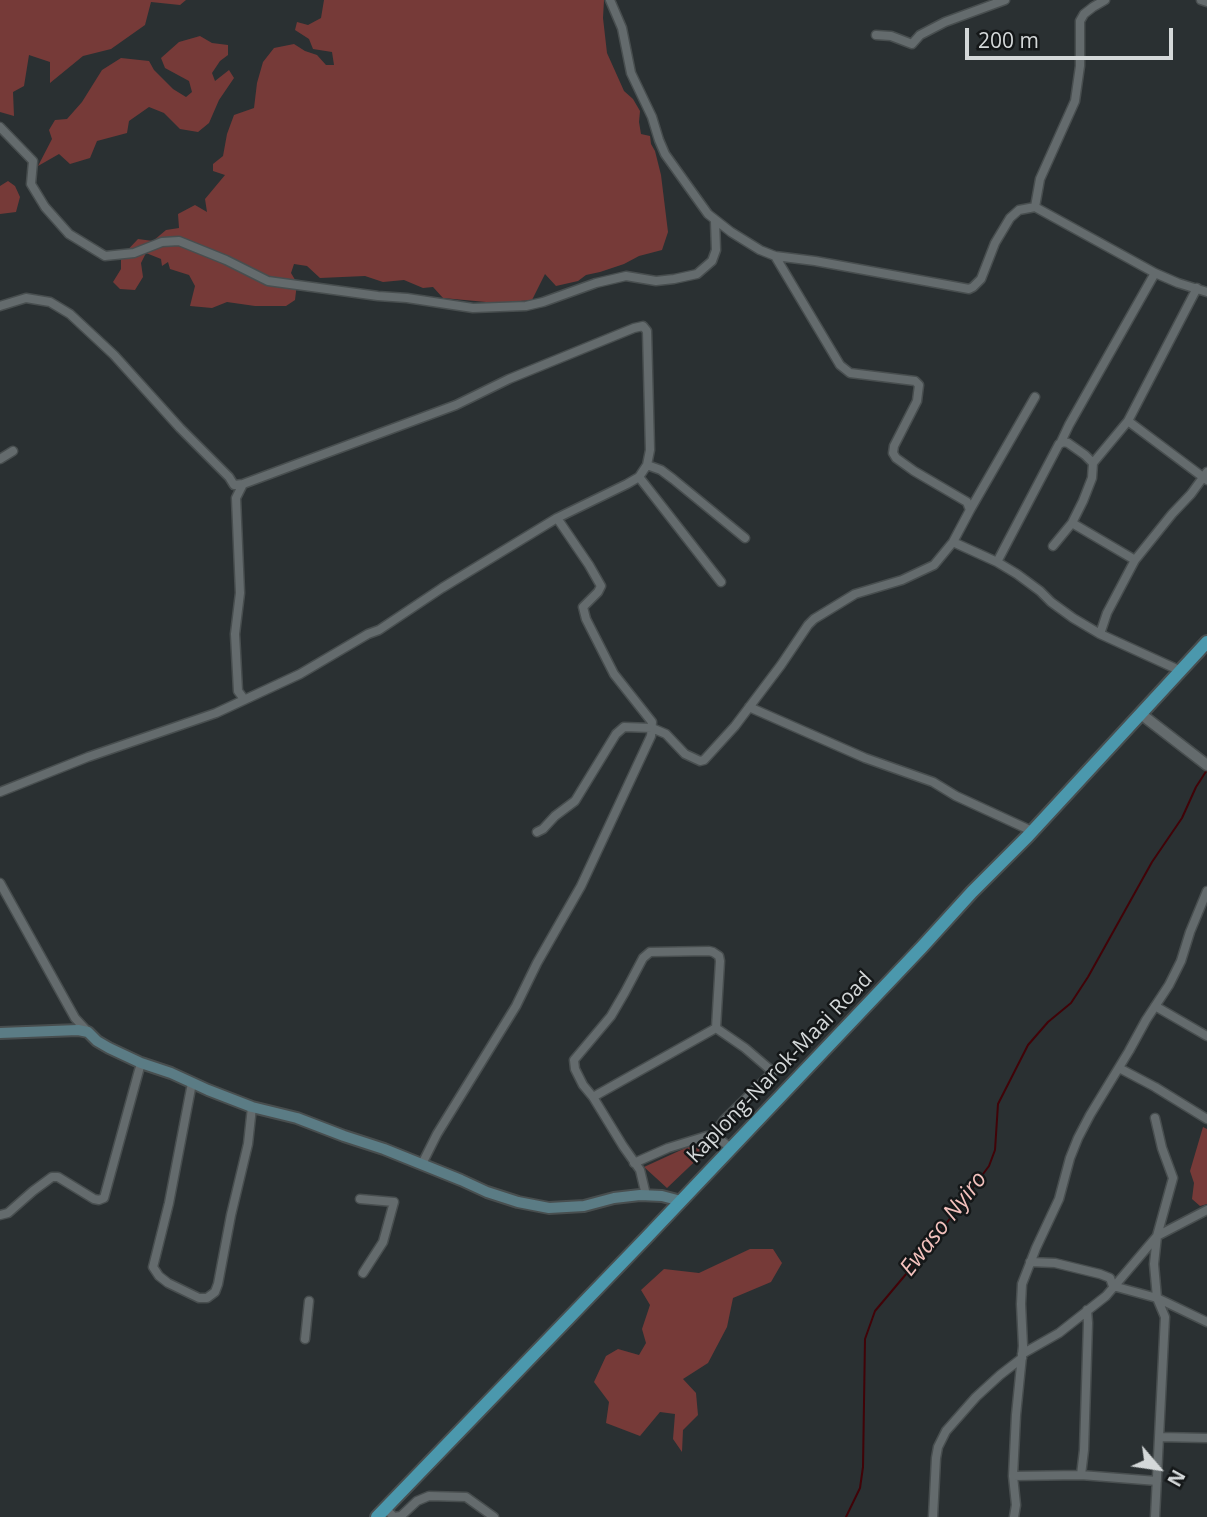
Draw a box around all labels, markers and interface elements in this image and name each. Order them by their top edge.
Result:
scale bar [969,14,1177,58]
text: 200 m [978,26,1039,54]
street label: Kaplong-Narok-Maai Road [682,967,878,1169]
water label: Ewaso Nyiro [895,1166,993,1282]
north arrow [1123,1433,1193,1503]
text: N [1161,1465,1191,1491]

